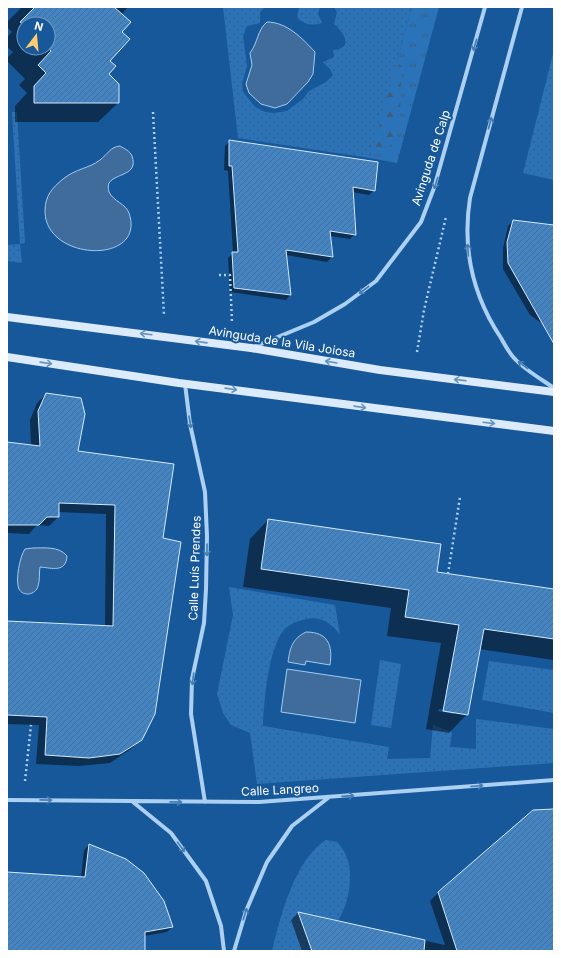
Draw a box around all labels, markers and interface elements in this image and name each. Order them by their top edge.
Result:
north arrow [16,16,56,56]
text: N [33,19,45,34]
one-way arrow [470,38,478,51]
street label: Avinguda de Calp [408,108,453,208]
one-way arrow [487,117,495,130]
one-way arrow [432,177,439,190]
one-way arrow [464,244,471,257]
one-way arrow [359,285,370,294]
street label: Avinguda de la Vila Joiosa [208,322,356,361]
one-way arrow [140,330,153,338]
one-way arrow [195,338,208,346]
one-way arrow [325,357,338,365]
one-way arrow [39,359,52,367]
one-way arrow [517,361,528,369]
one-way arrow [454,376,467,384]
one-way arrow [224,386,237,393]
one-way arrow [353,403,366,411]
one-way arrow [186,415,194,428]
one-way arrow [482,419,495,427]
street label: Calle Luís Prendes [185,515,204,621]
one-way arrow [203,543,211,556]
one-way arrow [189,672,197,685]
street label: Calle Langreo [241,780,319,799]
one-way arrow [470,782,483,790]
one-way arrow [341,793,354,800]
one-way arrow [39,796,52,804]
one-way arrow [169,798,182,806]
one-way arrow [177,842,185,853]
one-way arrow [242,907,249,920]

